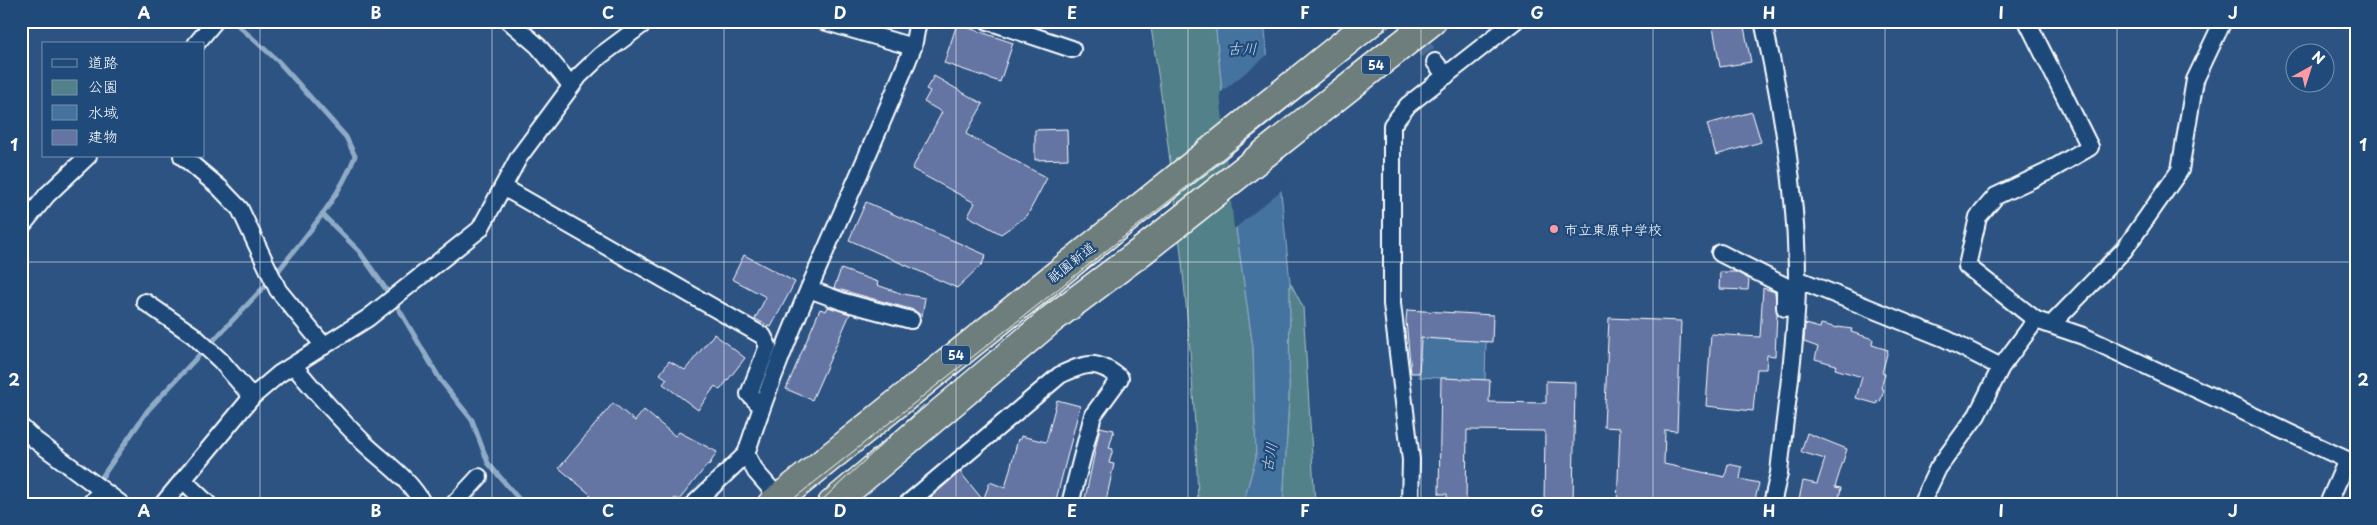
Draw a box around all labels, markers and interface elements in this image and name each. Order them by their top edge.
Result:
text: A [138,0,151,24]
text: B [371,0,382,24]
text: C [602,0,614,24]
text: D [834,0,846,24]
text: E [1067,0,1077,24]
text: F [1300,0,1310,24]
text: G [1530,0,1544,24]
text: H [1763,0,1775,24]
text: I [1998,0,2004,24]
text: J [2228,0,2238,24]
water label: 古川 [1227,36,1257,59]
legend [42,42,205,158]
north arrow [2284,42,2334,92]
text: N [2308,46,2329,69]
text: 道路 [88,50,118,73]
road number: 54 [1362,56,1390,74]
text: 公園 [88,74,118,97]
text: 水域 [88,100,118,123]
text: 建物 [88,124,118,147]
text: 1 [10,132,18,156]
text: 1 [2359,132,2367,156]
place label: 市立東原中学校 [1564,219,1662,240]
marker: 市立東原中学校 [1548,223,1560,235]
street label: 祇園新道 [1042,236,1100,288]
road number: 54 [942,346,970,364]
text: 2 [8,367,20,391]
text: 2 [2357,367,2369,391]
water label: 古川 [1254,440,1282,474]
text: A [138,498,151,522]
text: B [371,498,382,522]
text: C [602,498,614,522]
text: D [834,498,846,522]
text: E [1067,498,1077,522]
text: F [1300,498,1310,522]
text: G [1530,498,1544,522]
text: H [1763,498,1775,522]
text: I [1998,498,2004,522]
text: J [2228,498,2238,522]

